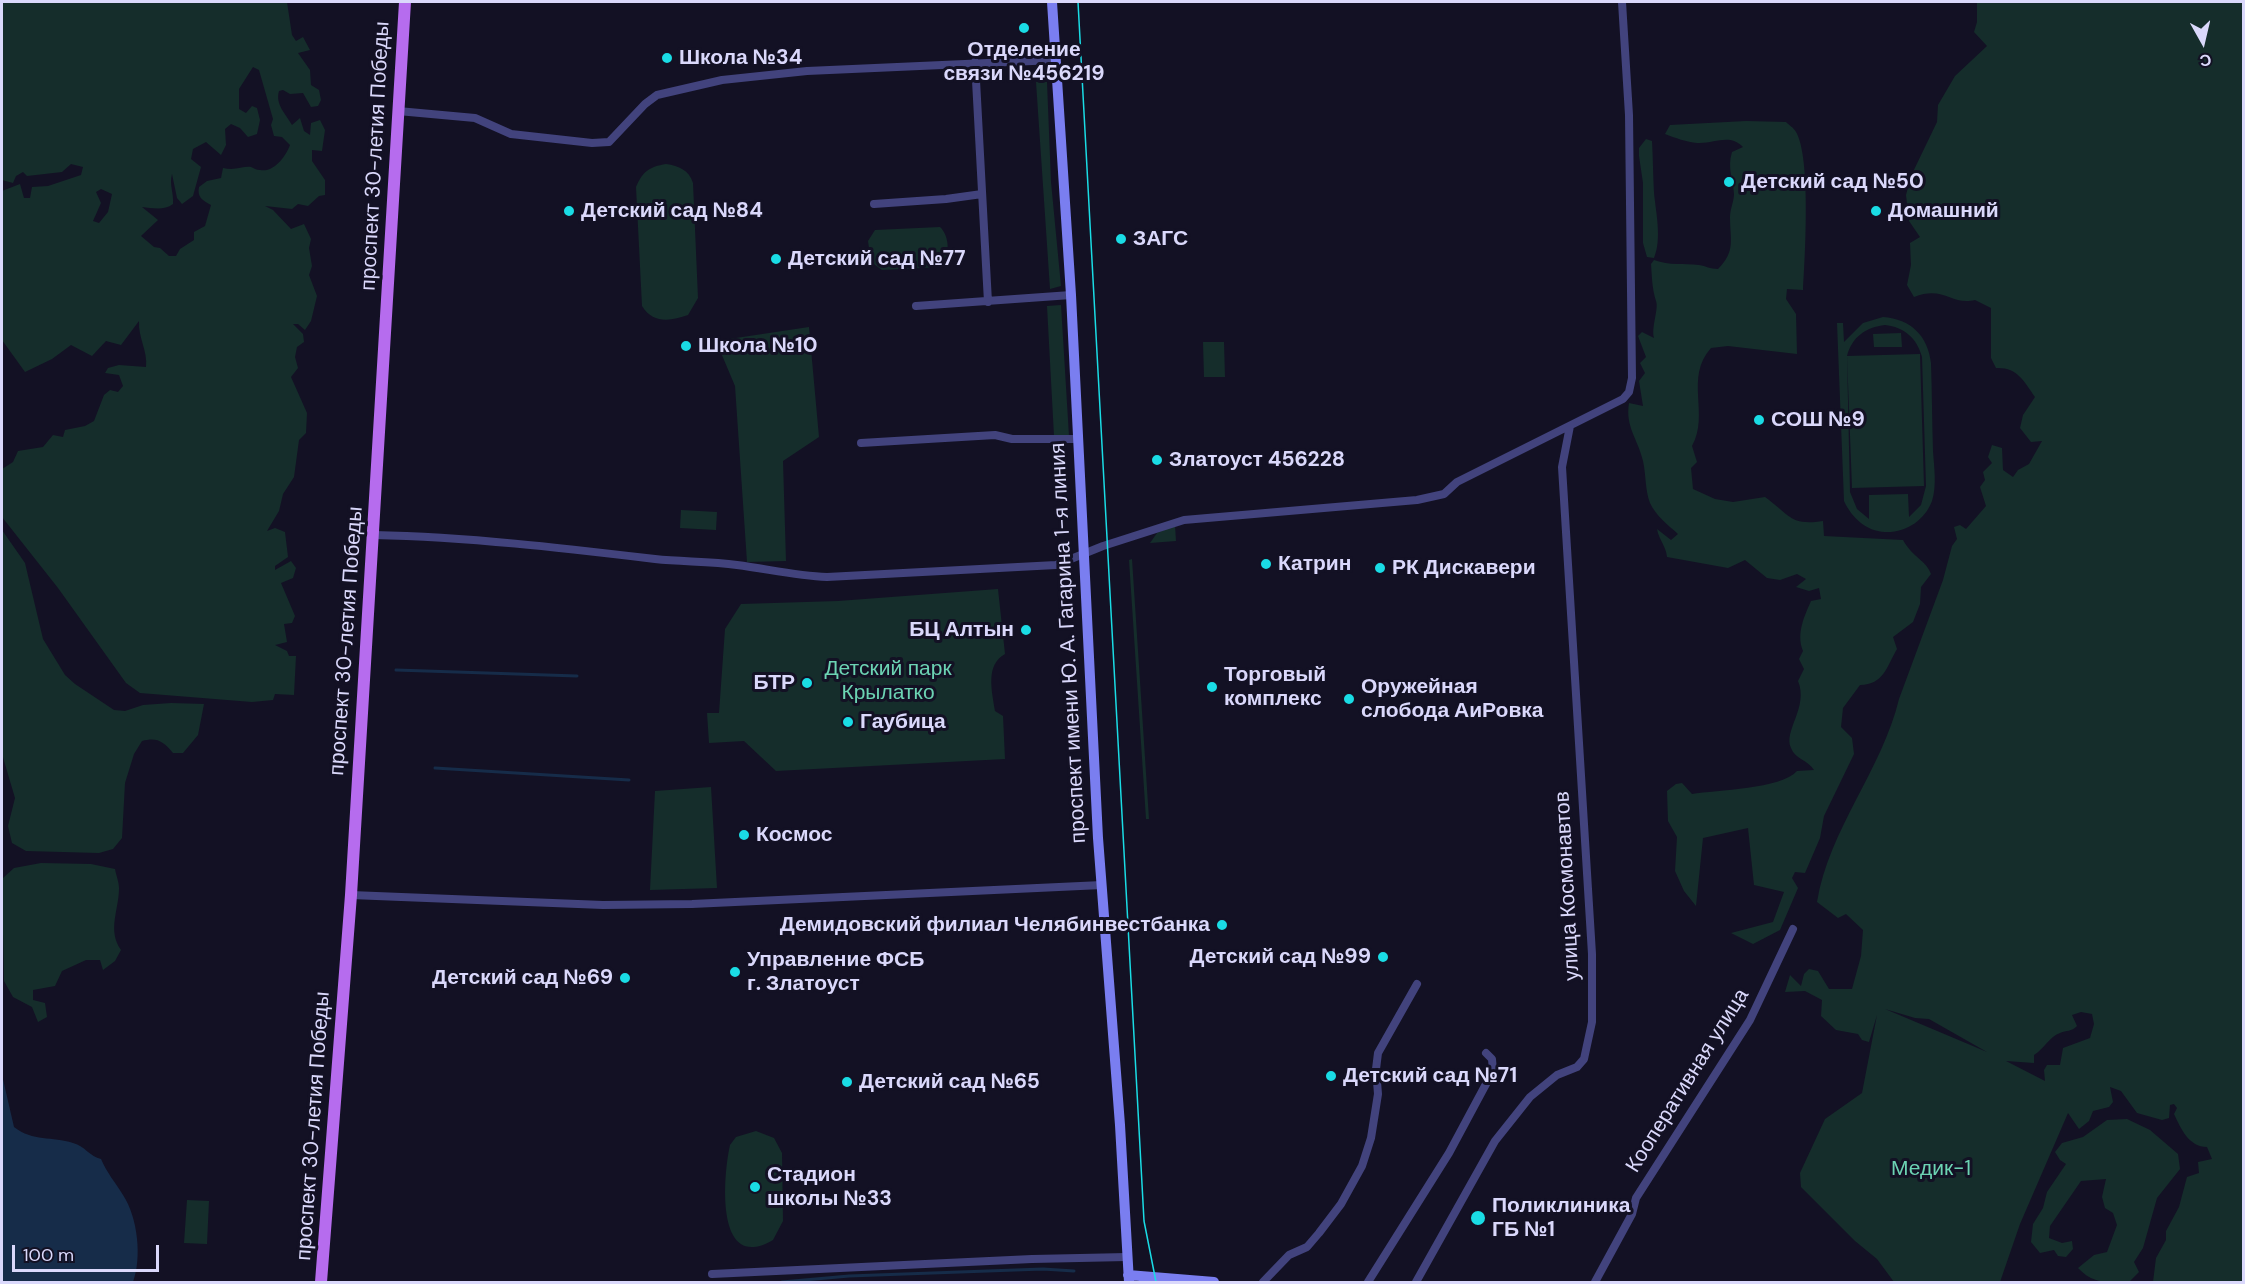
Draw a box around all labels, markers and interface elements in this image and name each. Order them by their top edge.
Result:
north arrow [2173,12,2233,72]
street label: проспект 30-летия Победы [356,21,396,291]
marker: Отделение связи №456219 [1017,21,1031,35]
place label: Отделение связи №456219 [943,37,1105,87]
place label: Школа №34 [679,45,802,71]
text: С [2198,49,2213,72]
marker: Школа №34 [660,51,674,65]
place label: Детский сад №50 [1741,169,1924,195]
marker: Детский сад №50 [1722,175,1736,189]
place label: Детский сад №84 [581,198,763,224]
place label: Домашний [1888,198,1999,224]
marker: Детский сад №84 [562,204,576,218]
marker: Домашний [1869,204,1883,218]
place label: ЗАГС [1133,226,1188,252]
marker: ЗАГС [1114,232,1128,246]
place label: Детский сад №77 [788,246,965,272]
marker: Детский сад №77 [769,252,783,266]
place label: Школа №10 [698,333,817,359]
marker: Школа №10 [679,339,693,353]
place label: СОШ №9 [1771,407,1865,433]
marker: СОШ №9 [1752,413,1766,427]
street label: проспект имени Ю. А. Гагарина 1-я линия [1046,442,1092,844]
place label: Златоуст 456228 [1169,447,1345,473]
marker: Златоуст 456228 [1150,453,1164,467]
street label: проспект 30-летия Победы [325,506,369,776]
place label: Катрин [1278,551,1351,577]
place label: РК Дискавери [1392,555,1536,581]
marker: Катрин [1259,557,1273,571]
marker: РК Дискавери [1373,561,1387,575]
place label: БЦ Алтын [909,617,1014,643]
marker: БЦ Алтын [1019,623,1033,637]
park label: Детский парк Крылатко [824,656,952,706]
place label: Торговый комплекс [1224,662,1326,712]
place label: БТР [754,670,795,696]
place label: Оружейная слобода АиРовка [1361,674,1544,724]
marker: БТР [800,676,814,690]
marker: Торговый комплекс [1205,680,1219,694]
marker: Оружейная слобода АиРовка [1342,692,1356,706]
place label: Гаубица [860,709,946,735]
marker: Гаубица [841,715,855,729]
street label: улица Космонавтов [1550,790,1586,982]
place label: Космос [756,822,833,848]
marker: Космос [737,828,751,842]
place label: Демидовский филиал Челябинвестбанка [780,912,1210,938]
marker: Демидовский филиал Челябинвестбанка [1215,918,1229,932]
place label: Детский сад №99 [1189,944,1371,970]
place label: Управление ФСБ г. Златоуст [747,947,924,997]
marker: Детский сад №99 [1376,950,1390,964]
place label: Детский сад №69 [432,965,613,991]
marker: Управление ФСБ г. Златоуст [728,965,742,979]
marker: Детский сад №69 [618,971,632,985]
street label: Кооперативная улица [1621,984,1755,1178]
street label: проспект 30-летия Победы [292,991,336,1261]
place label: Детский сад №71 [1343,1063,1517,1089]
place label: Детский сад №65 [859,1069,1040,1095]
marker: Детский сад №71 [1324,1069,1338,1083]
marker: Детский сад №65 [840,1075,854,1089]
park label: Медик-1 [1891,1156,1971,1182]
place label: Стадион школы №33 [767,1162,892,1212]
marker: Стадион школы №33 [748,1180,762,1194]
place label: Поликлиника ГБ №1 [1492,1193,1630,1243]
marker: Поликлиника ГБ №1 [1469,1209,1487,1227]
scale bar [15,1233,162,1271]
text: 100 m [23,1243,74,1267]

